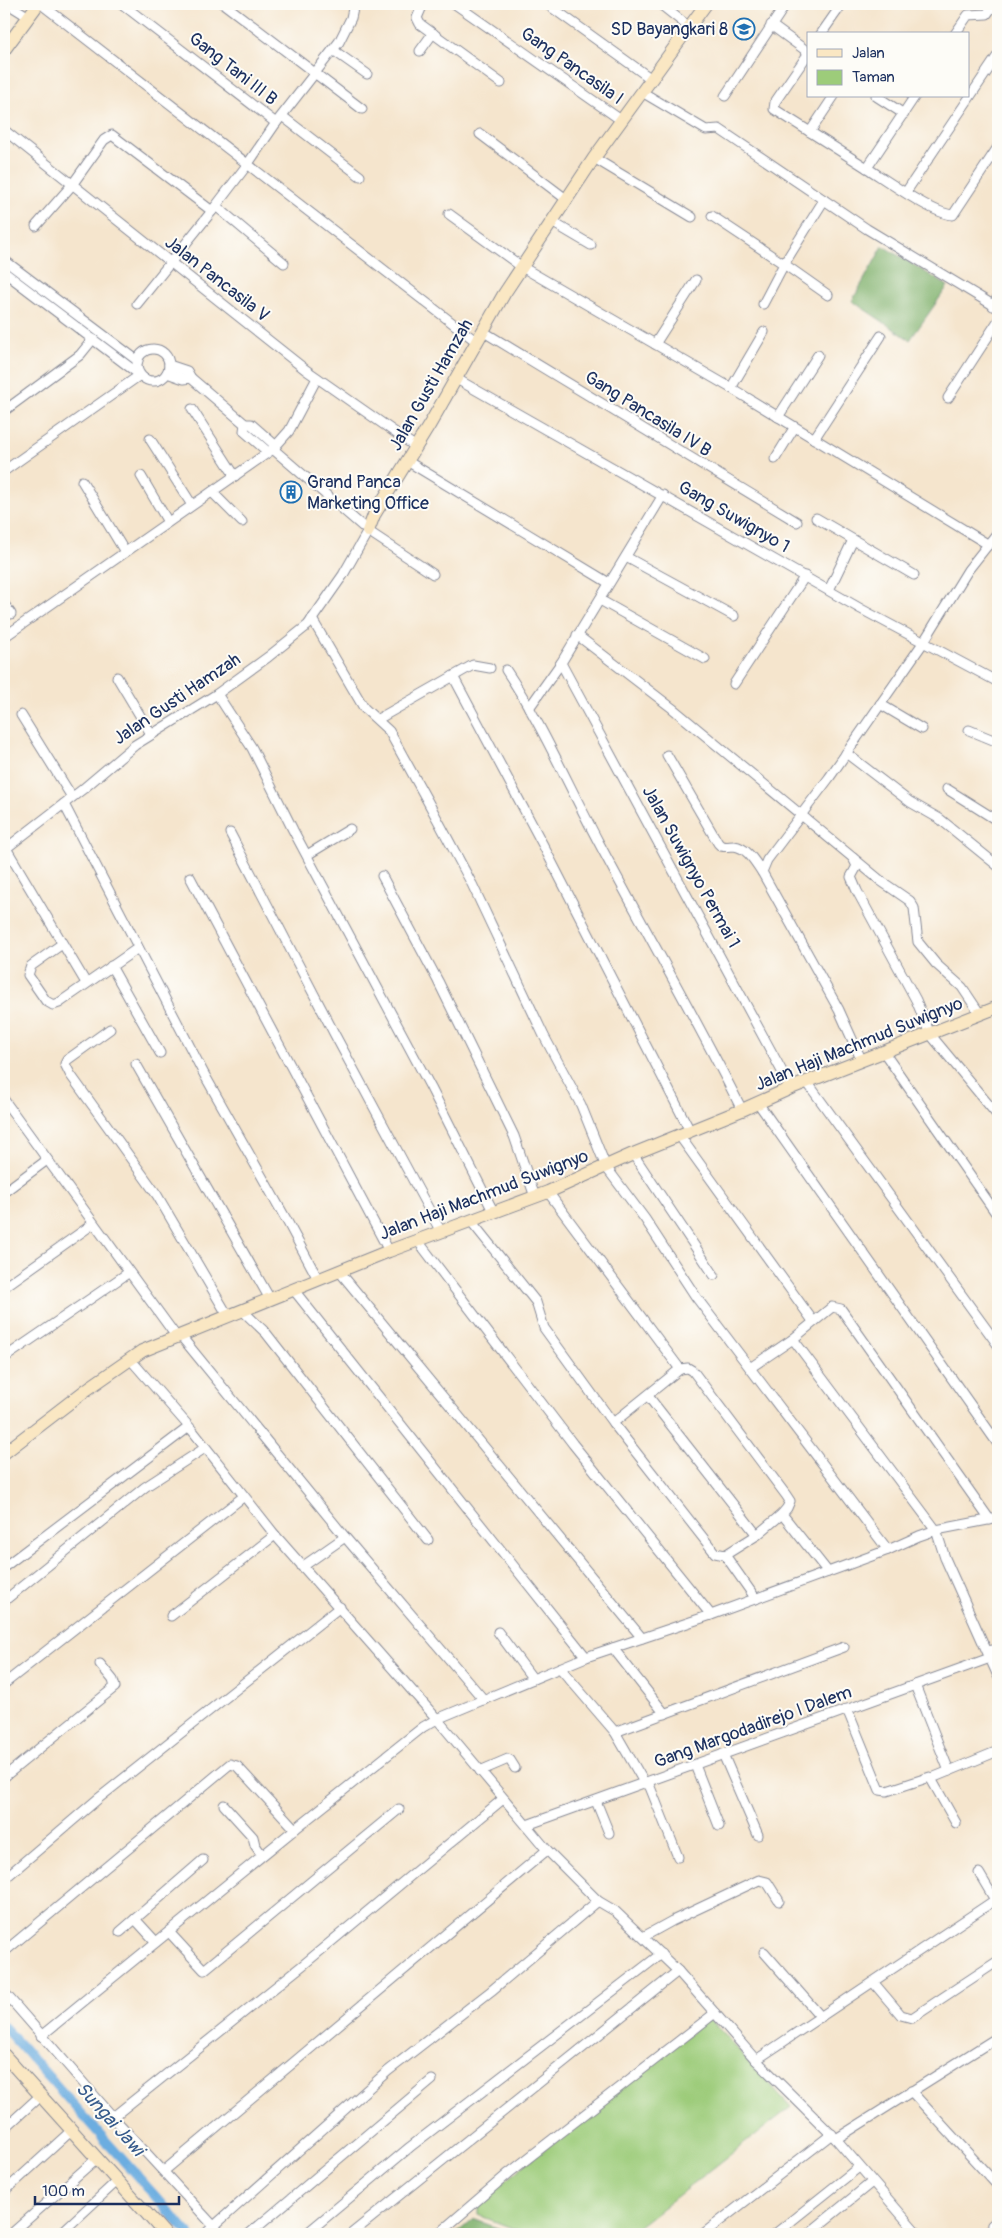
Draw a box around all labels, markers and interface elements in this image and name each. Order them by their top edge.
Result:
school or university icon: SD Bayangkari 8 [732,17,756,41]
place label: SD Bayangkari 8 [611,18,728,41]
street label: Gang Pancasila I [516,22,628,110]
street label: Gang Tani III B [184,27,282,111]
legend [807,32,970,98]
text: Jalan [852,44,885,63]
text: Taman [852,68,895,87]
street label: Jalan Pancasila V [160,231,274,327]
street label: Jalan Gusti Hamzah [384,315,478,455]
street label: Gang Pancasila IV B [580,366,716,462]
place label: Grand Panca Marketing Office [307,471,429,515]
street label: Gang Suwignyo 1 [674,476,794,558]
building icon: Grand Panca Marketing Office [279,480,303,504]
street label: Jalan Gusti Hamzah [109,648,245,750]
street label: Jalan Suwignyo Permai 1 [637,782,745,952]
street label: Jalan Haji Machmud Suwignyo [752,992,967,1096]
street label: Jalan Haji Machmud Suwignyo [376,1144,592,1246]
street label: Gang Margodadirejo I Dalem [651,1680,855,1774]
water label: Sungai Jawi [70,2077,151,2163]
scale bar [35,2173,179,2205]
text: 100 m [42,2182,85,2201]

